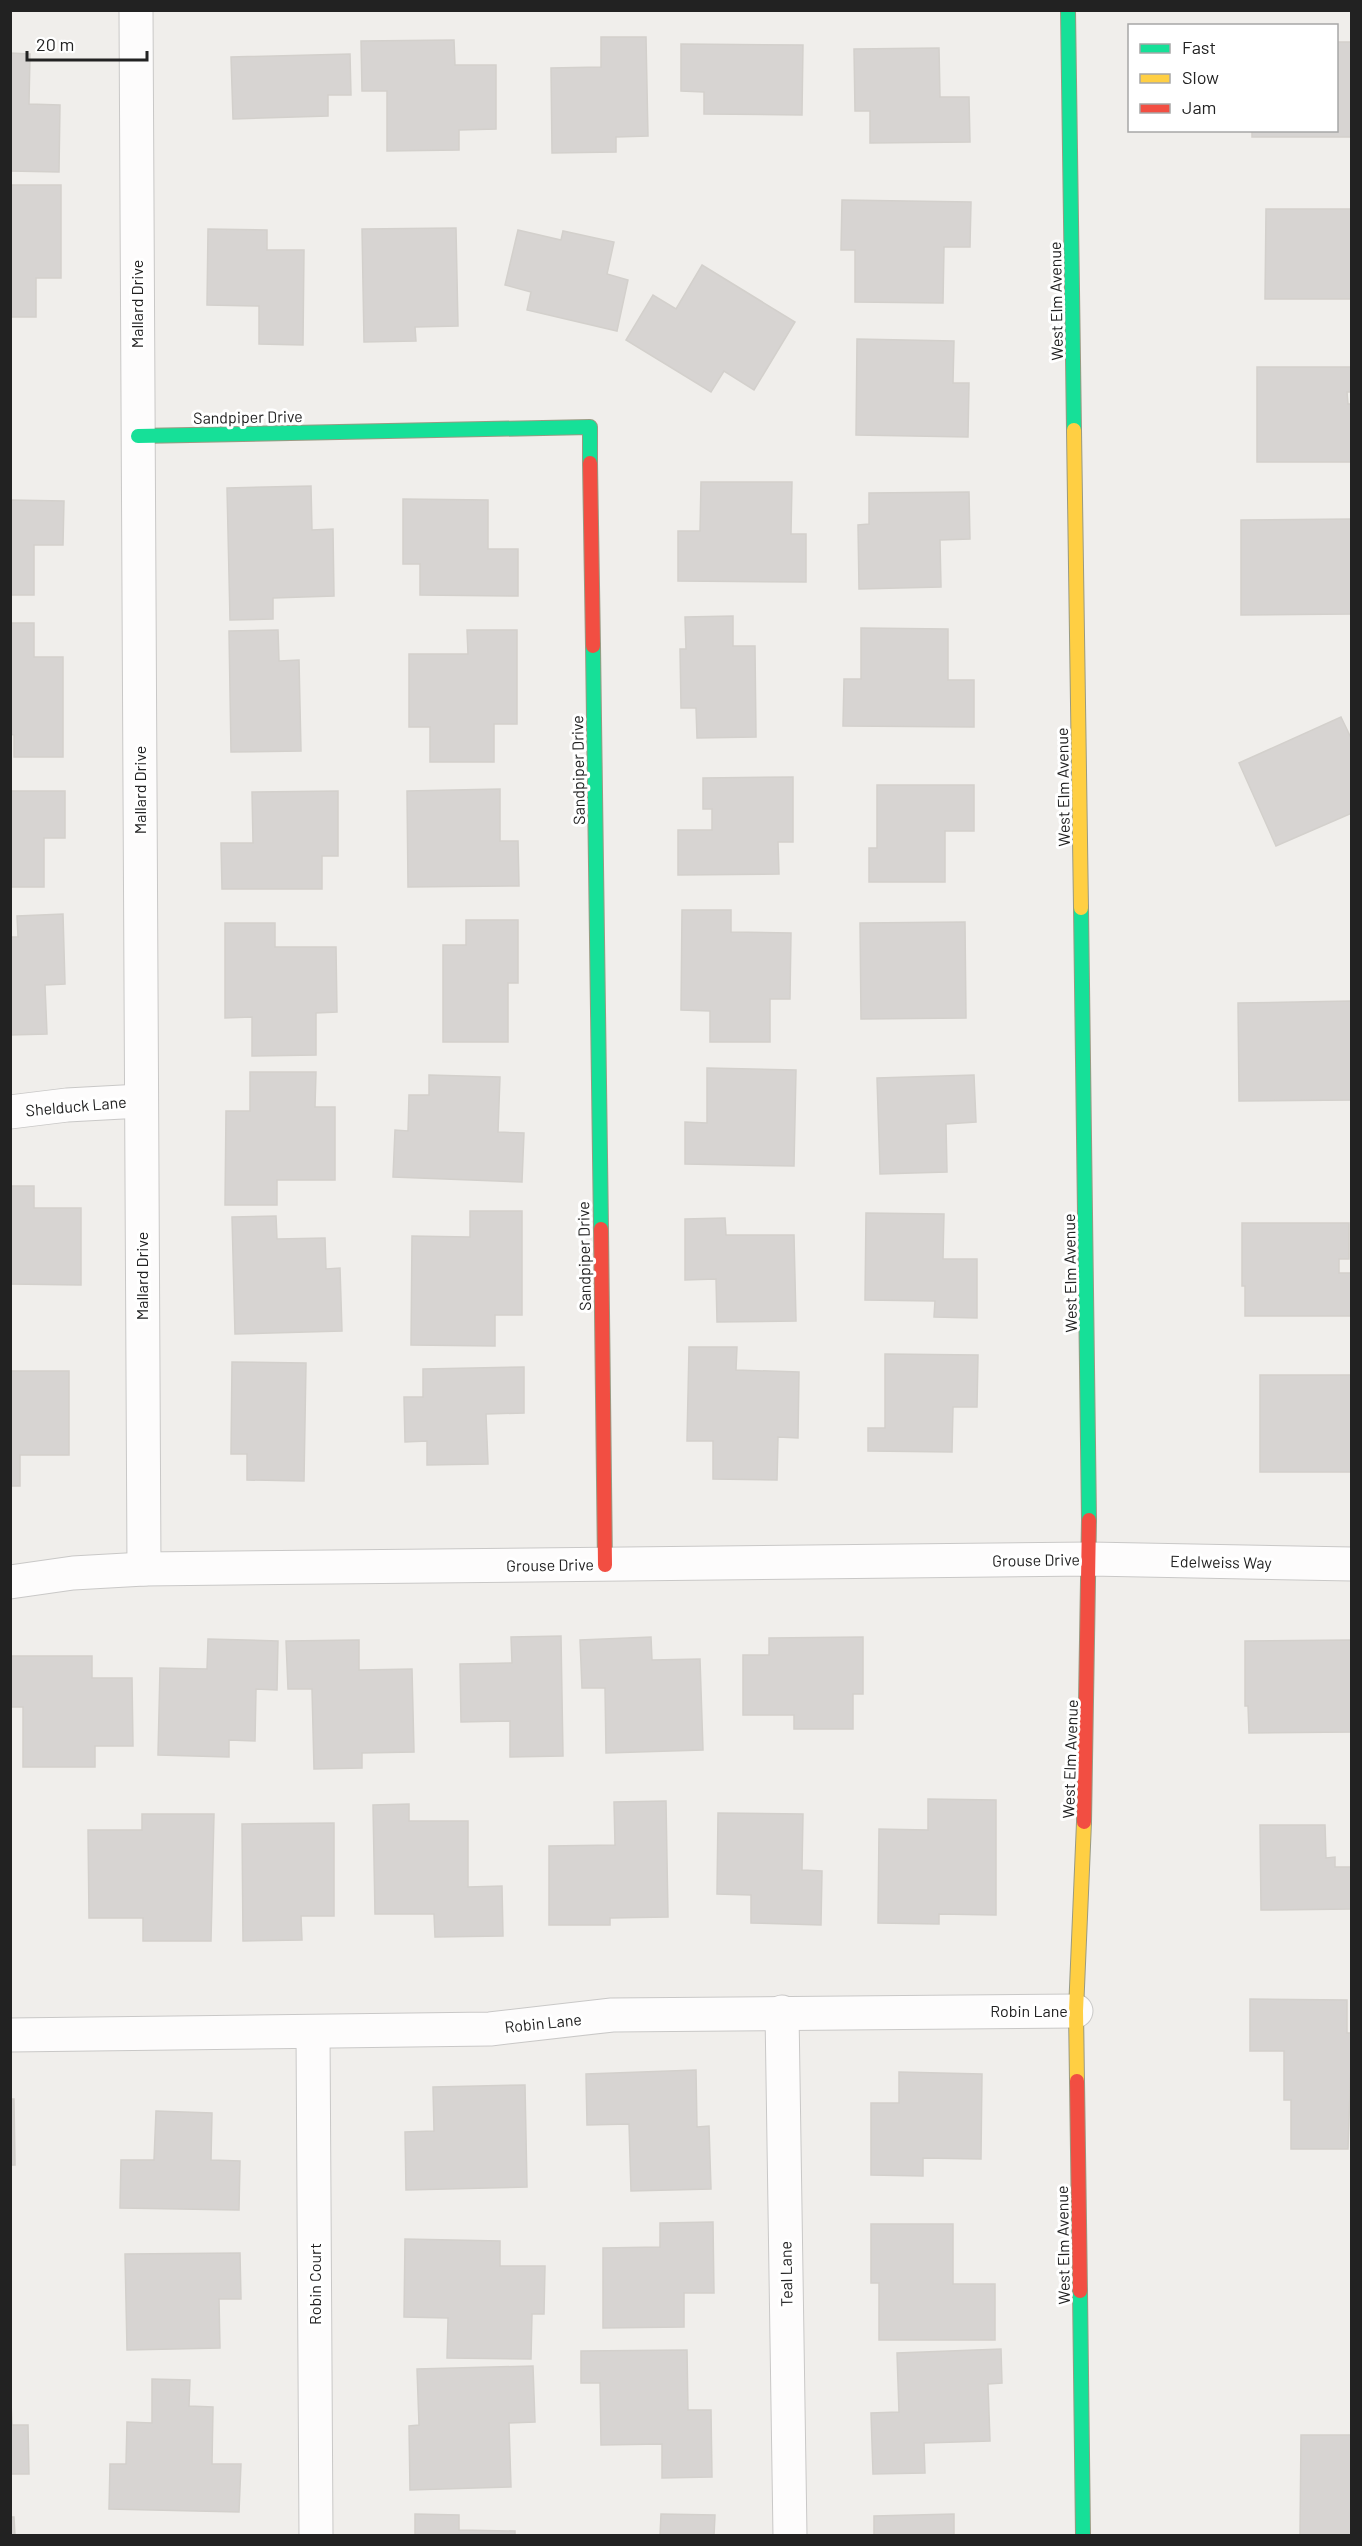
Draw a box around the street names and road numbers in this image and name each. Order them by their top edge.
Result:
street label: West Elm Avenue [1045,241,1066,361]
street label: Mallard Drive [127,260,146,348]
street label: Sandpiper Drive [193,406,303,427]
street label: Sandpiper Drive [567,715,588,825]
street label: West Elm Avenue [1052,727,1073,847]
street label: Mallard Drive [130,746,149,834]
street label: Shelduck Lane [25,1092,127,1119]
street label: Sandpiper Drive [573,1201,594,1311]
street label: West Elm Avenue [1059,1213,1080,1333]
street label: Mallard Drive [132,1232,151,1320]
street label: Grouse Drive [992,1549,1080,1570]
street label: Edelweiss Way [1170,1551,1273,1572]
street label: Grouse Drive [506,1554,594,1575]
street label: West Elm Avenue [1058,1699,1081,1819]
street label: Robin Lane [990,2001,1068,2020]
street label: Robin Lane [503,2009,582,2036]
street label: West Elm Avenue [1052,2185,1073,2305]
street label: Teal Lane [775,2241,796,2307]
street label: Robin Court [305,2243,324,2325]

